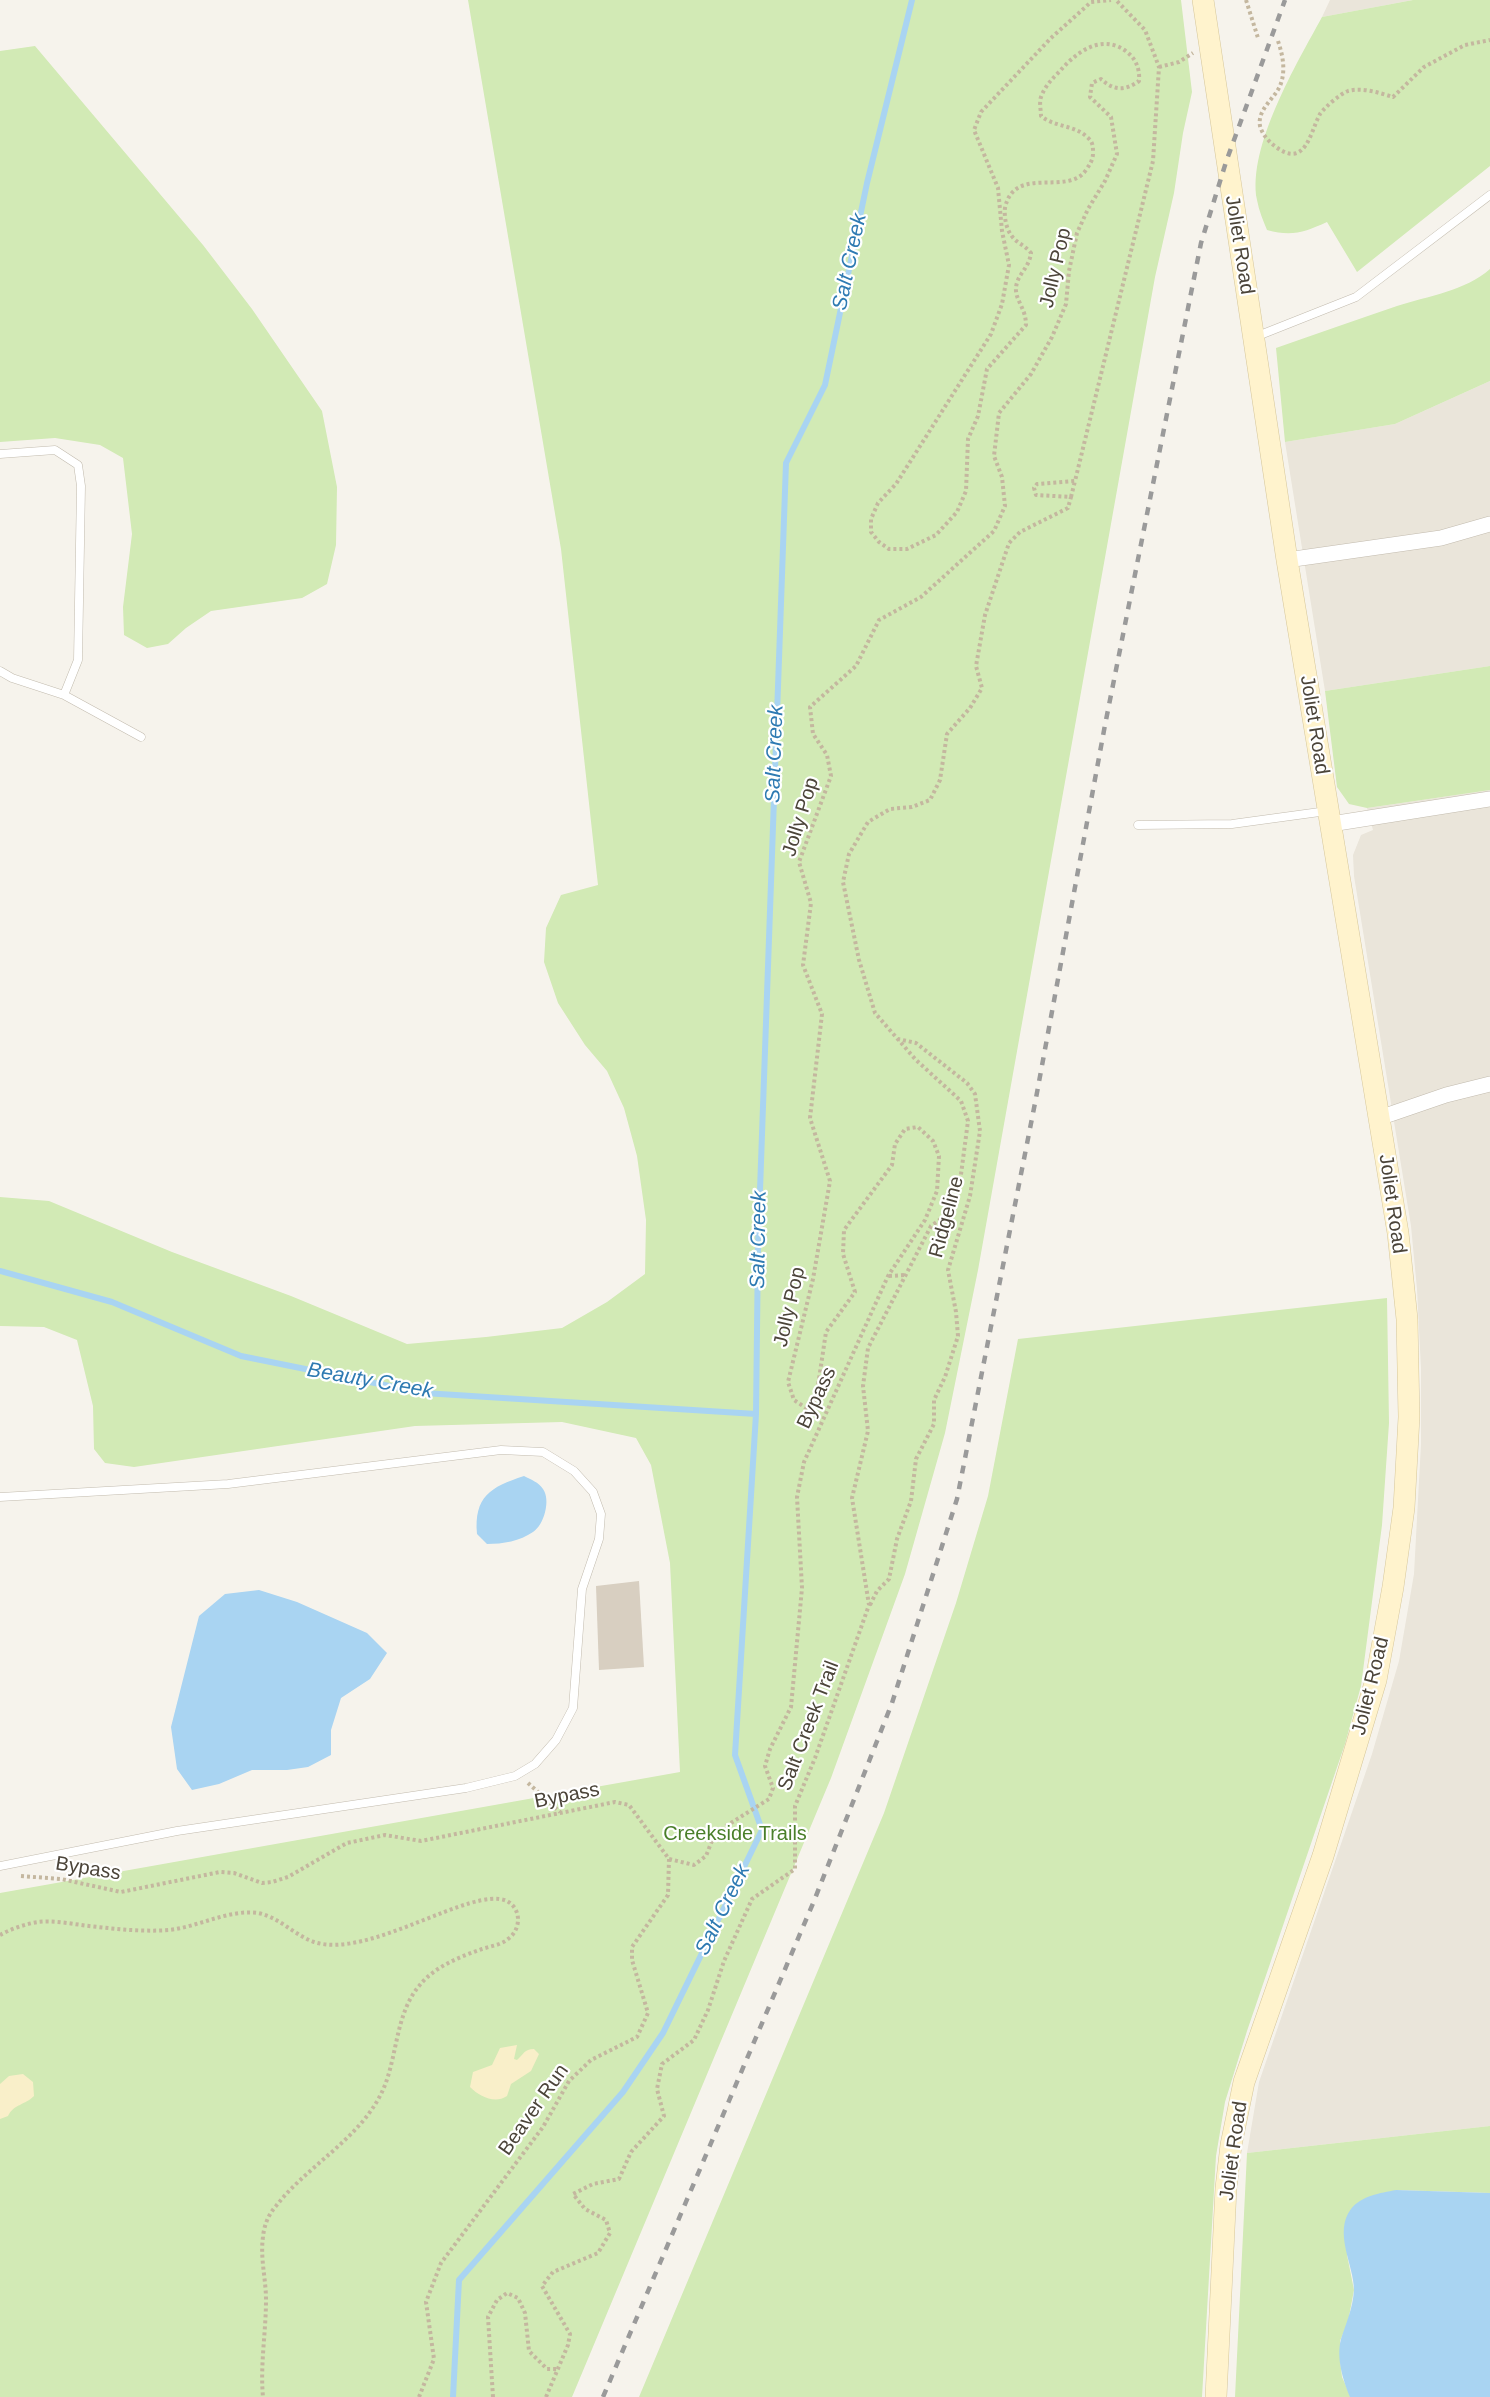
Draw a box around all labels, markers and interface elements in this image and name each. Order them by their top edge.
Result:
street label: Joliet Road [1219,194,1259,296]
water label: Salt Creek [827,211,873,313]
street label: Jolly Pop [1035,226,1077,310]
street label: Joliet Road [1294,674,1334,776]
water label: Salt Creek [761,705,789,803]
street label: Jolly Pop [778,775,824,859]
street label: Joliet Road [1373,1153,1411,1255]
street label: Ridgeline [925,1174,969,1260]
water label: Salt Creek [746,1191,772,1289]
street label: Jolly Pop [769,1265,811,1349]
water label: Beauty Creek [305,1358,435,1404]
street label: Bypass [792,1363,842,1433]
street label: Joliet Road [1347,1635,1395,1737]
street label: Salt Creek Trail [773,1658,845,1794]
street label: Bypass [533,1778,601,1814]
park label: Creekside Trails [663,1822,807,1846]
street label: Bypass [54,1852,122,1886]
water label: Salt Creek [690,1860,756,1960]
street label: Beaver Run [494,2060,574,2160]
street label: Joliet Road [1215,2100,1253,2202]

